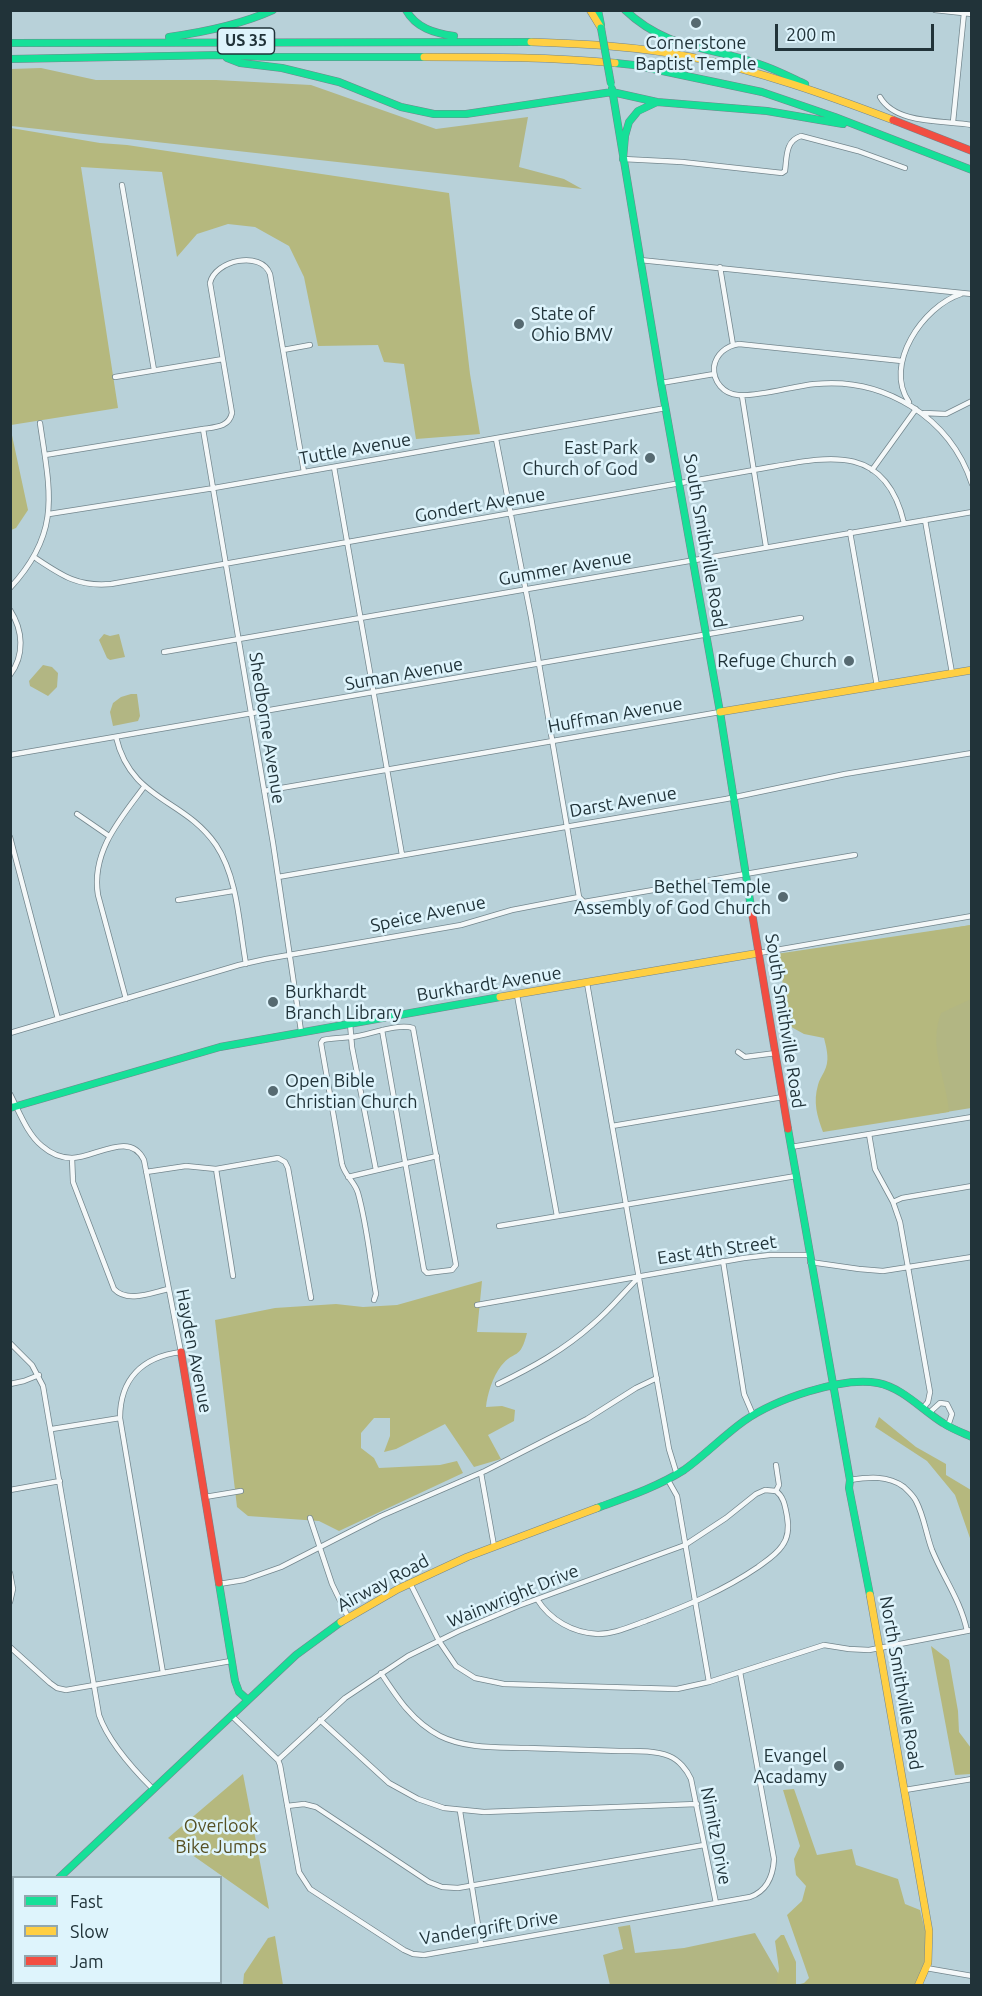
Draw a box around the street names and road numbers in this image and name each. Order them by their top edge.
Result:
road number: US 35 [218,28,274,54]
street label: Tuttle Avenue [297,429,413,469]
street label: South Smithville Road [679,452,731,630]
street label: Gondert Avenue [413,483,547,527]
street label: Gummer Avenue [497,546,633,590]
street label: Shedborne Avenue [244,651,290,805]
street label: Suman Avenue [343,653,465,695]
street label: Huffman Avenue [546,693,684,737]
street label: Darst Avenue [568,782,678,822]
street label: Speice Avenue [368,891,488,937]
street label: South Smithville Road [761,932,809,1110]
street label: Burkhardt Avenue [415,962,563,1006]
street label: East 4th Street [656,1231,778,1269]
street label: Hayden Avenue [171,1287,217,1415]
street label: Airway Road [333,1550,433,1616]
street label: Wainwright Drive [444,1560,582,1632]
street label: North Smithville Road [875,1594,927,1772]
street label: Nimitz Drive [696,1785,736,1887]
street label: Vandergrift Drive [418,1906,560,1950]

